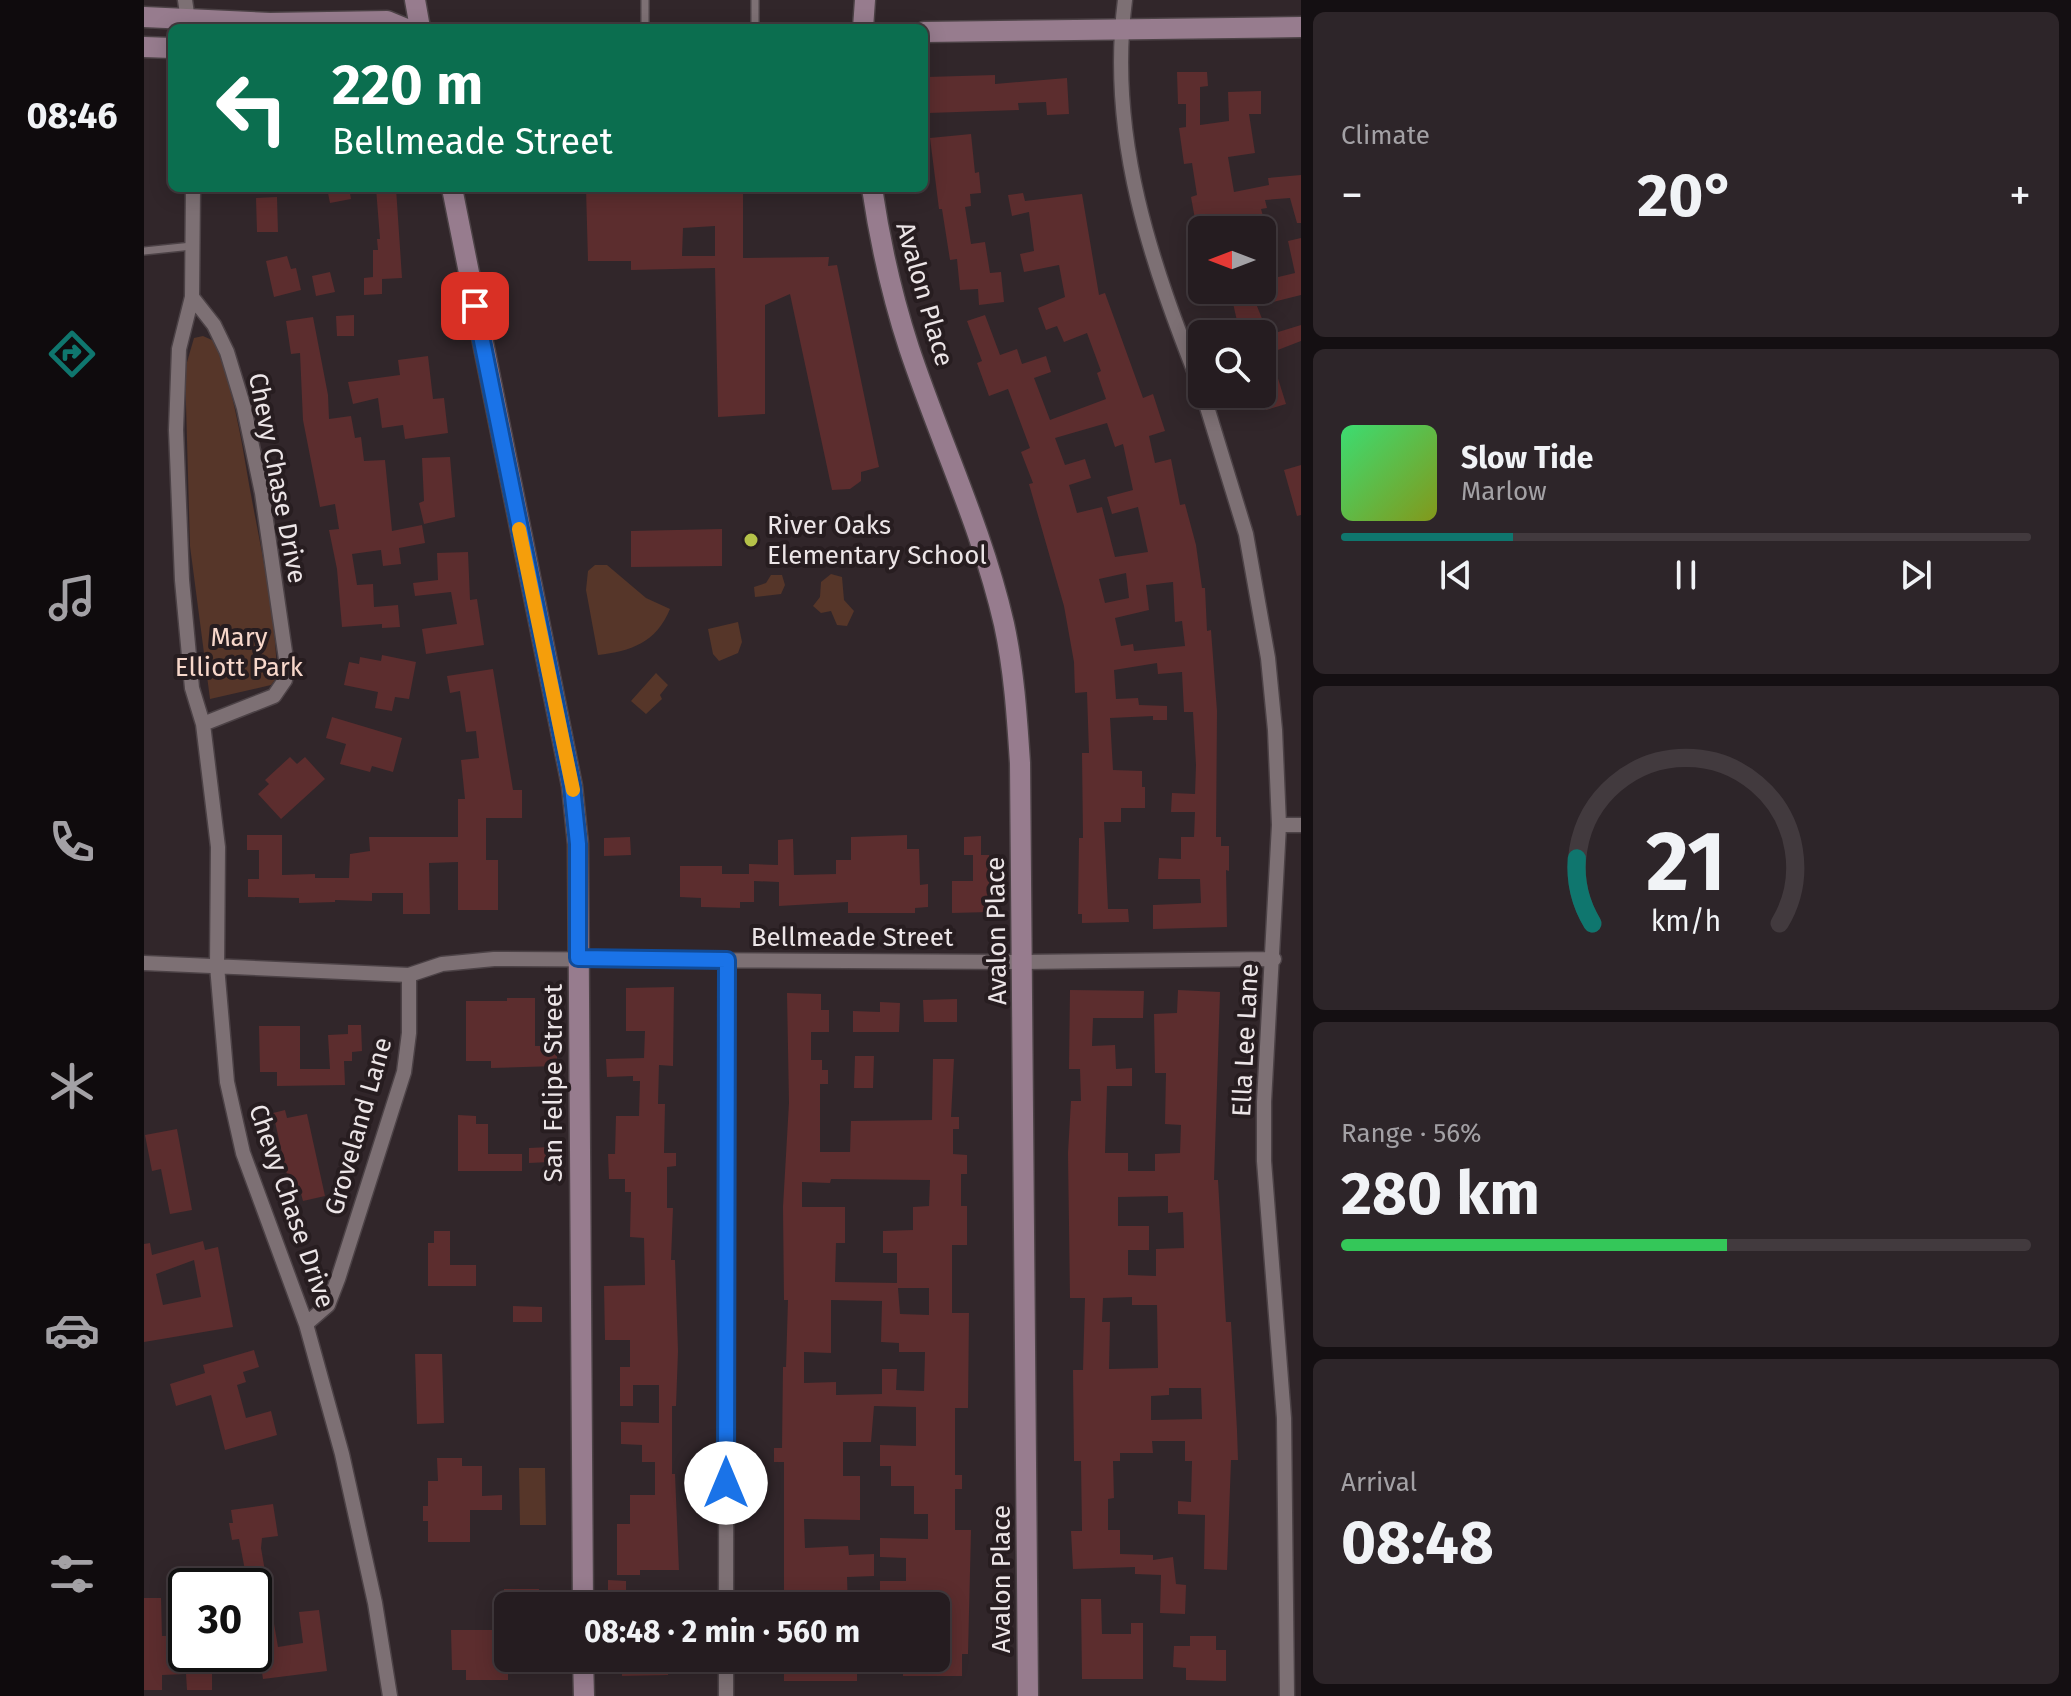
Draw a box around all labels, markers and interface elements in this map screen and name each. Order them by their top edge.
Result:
text: 220 m [332,52,483,119]
icon: left [200,56,304,160]
text: 08:46 [26,94,118,138]
text: Bellmeade Street [332,120,613,164]
text: Climate [1341,120,1430,151]
text: 20° [1637,160,1735,232]
text: − [1341,169,1363,222]
text: + [2009,169,2031,222]
north arrow [1188,216,1276,304]
map controls [1188,216,1276,408]
street label: Avalon Place [889,218,960,370]
pin [441,272,509,340]
icon: arrive [453,284,497,328]
button: search [1188,320,1276,408]
icon: directions [44,326,100,382]
street label: Chevy Chase Drive [242,370,313,586]
text: Slow Tide [1461,440,1593,476]
text: Marlow [1461,476,1547,507]
place label: River Oaks Elementary School [767,510,987,571]
marker: River Oaks Elementary School [742,531,760,549]
icon: previous [1434,553,1478,597]
icon: pause [1664,553,1708,597]
icon: next [1894,553,1938,597]
icon: music [44,570,100,626]
park label: Mary Elliott Park [175,622,304,683]
text: 21 [1646,812,1726,912]
icon: phone [44,814,100,870]
street label: Avalon Place [980,856,1013,1006]
text: km/h [1651,904,1721,939]
street label: Bellmeade Street [751,922,954,953]
street label: Ella Lee Lane [1226,962,1265,1118]
street label: San Felipe Street [538,983,569,1182]
street label: Groveland Lane [318,1034,399,1218]
icon: climate [44,1058,100,1114]
street label: Chevy Chase Drive [242,1100,341,1312]
text: Range · 56% [1341,1118,1482,1149]
text: 280 km [1341,1158,1540,1230]
icon: car [44,1302,100,1358]
position arrow [684,1441,768,1525]
text: Arrival [1341,1467,1417,1498]
street label: Avalon Place [986,1505,1017,1653]
text: 08:48 [1341,1507,1494,1579]
icon: filters [44,1546,100,1602]
speed limit sign: 30 [168,1568,272,1672]
text: 08:48 · 2 min · 560 m [584,1614,860,1650]

